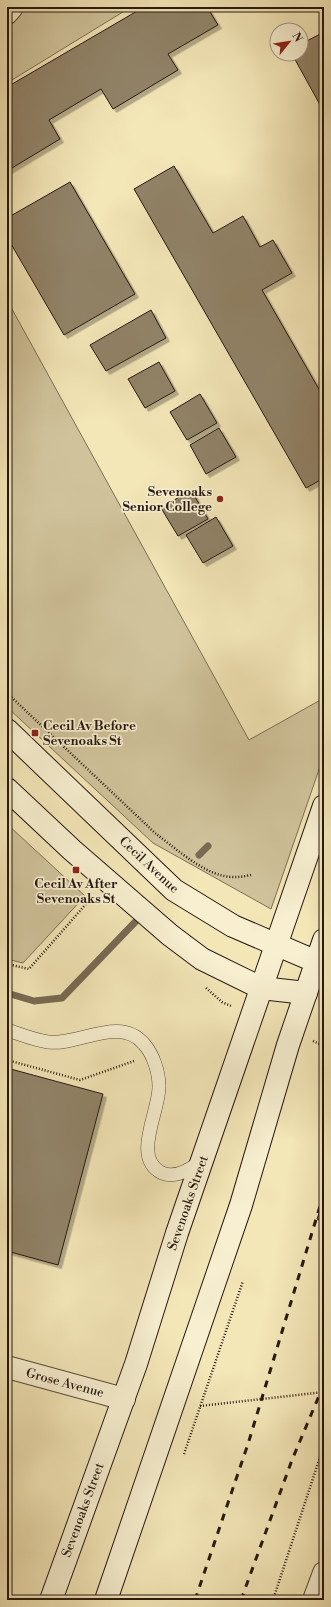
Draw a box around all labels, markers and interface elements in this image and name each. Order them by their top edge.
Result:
north arrow [269,22,309,62]
text: N [289,30,305,45]
place label: Sevenoaks Senior College [122,484,212,515]
marker: Sevenoaks Senior College [215,494,225,504]
place label: Cecil Av Before Sevenoaks St [43,718,136,749]
marker: Cecil Av Before Sevenoaks St [30,728,40,738]
street label: Cecil Avenue [116,833,182,897]
marker: Cecil Av After Sevenoaks St [71,865,81,875]
place label: Cecil Av After Sevenoaks St [34,876,118,907]
street label: Sevenoaks Street [164,1153,212,1253]
street label: Grose Avenue [24,1365,106,1401]
street label: Sevenoaks Street [58,1460,108,1559]

